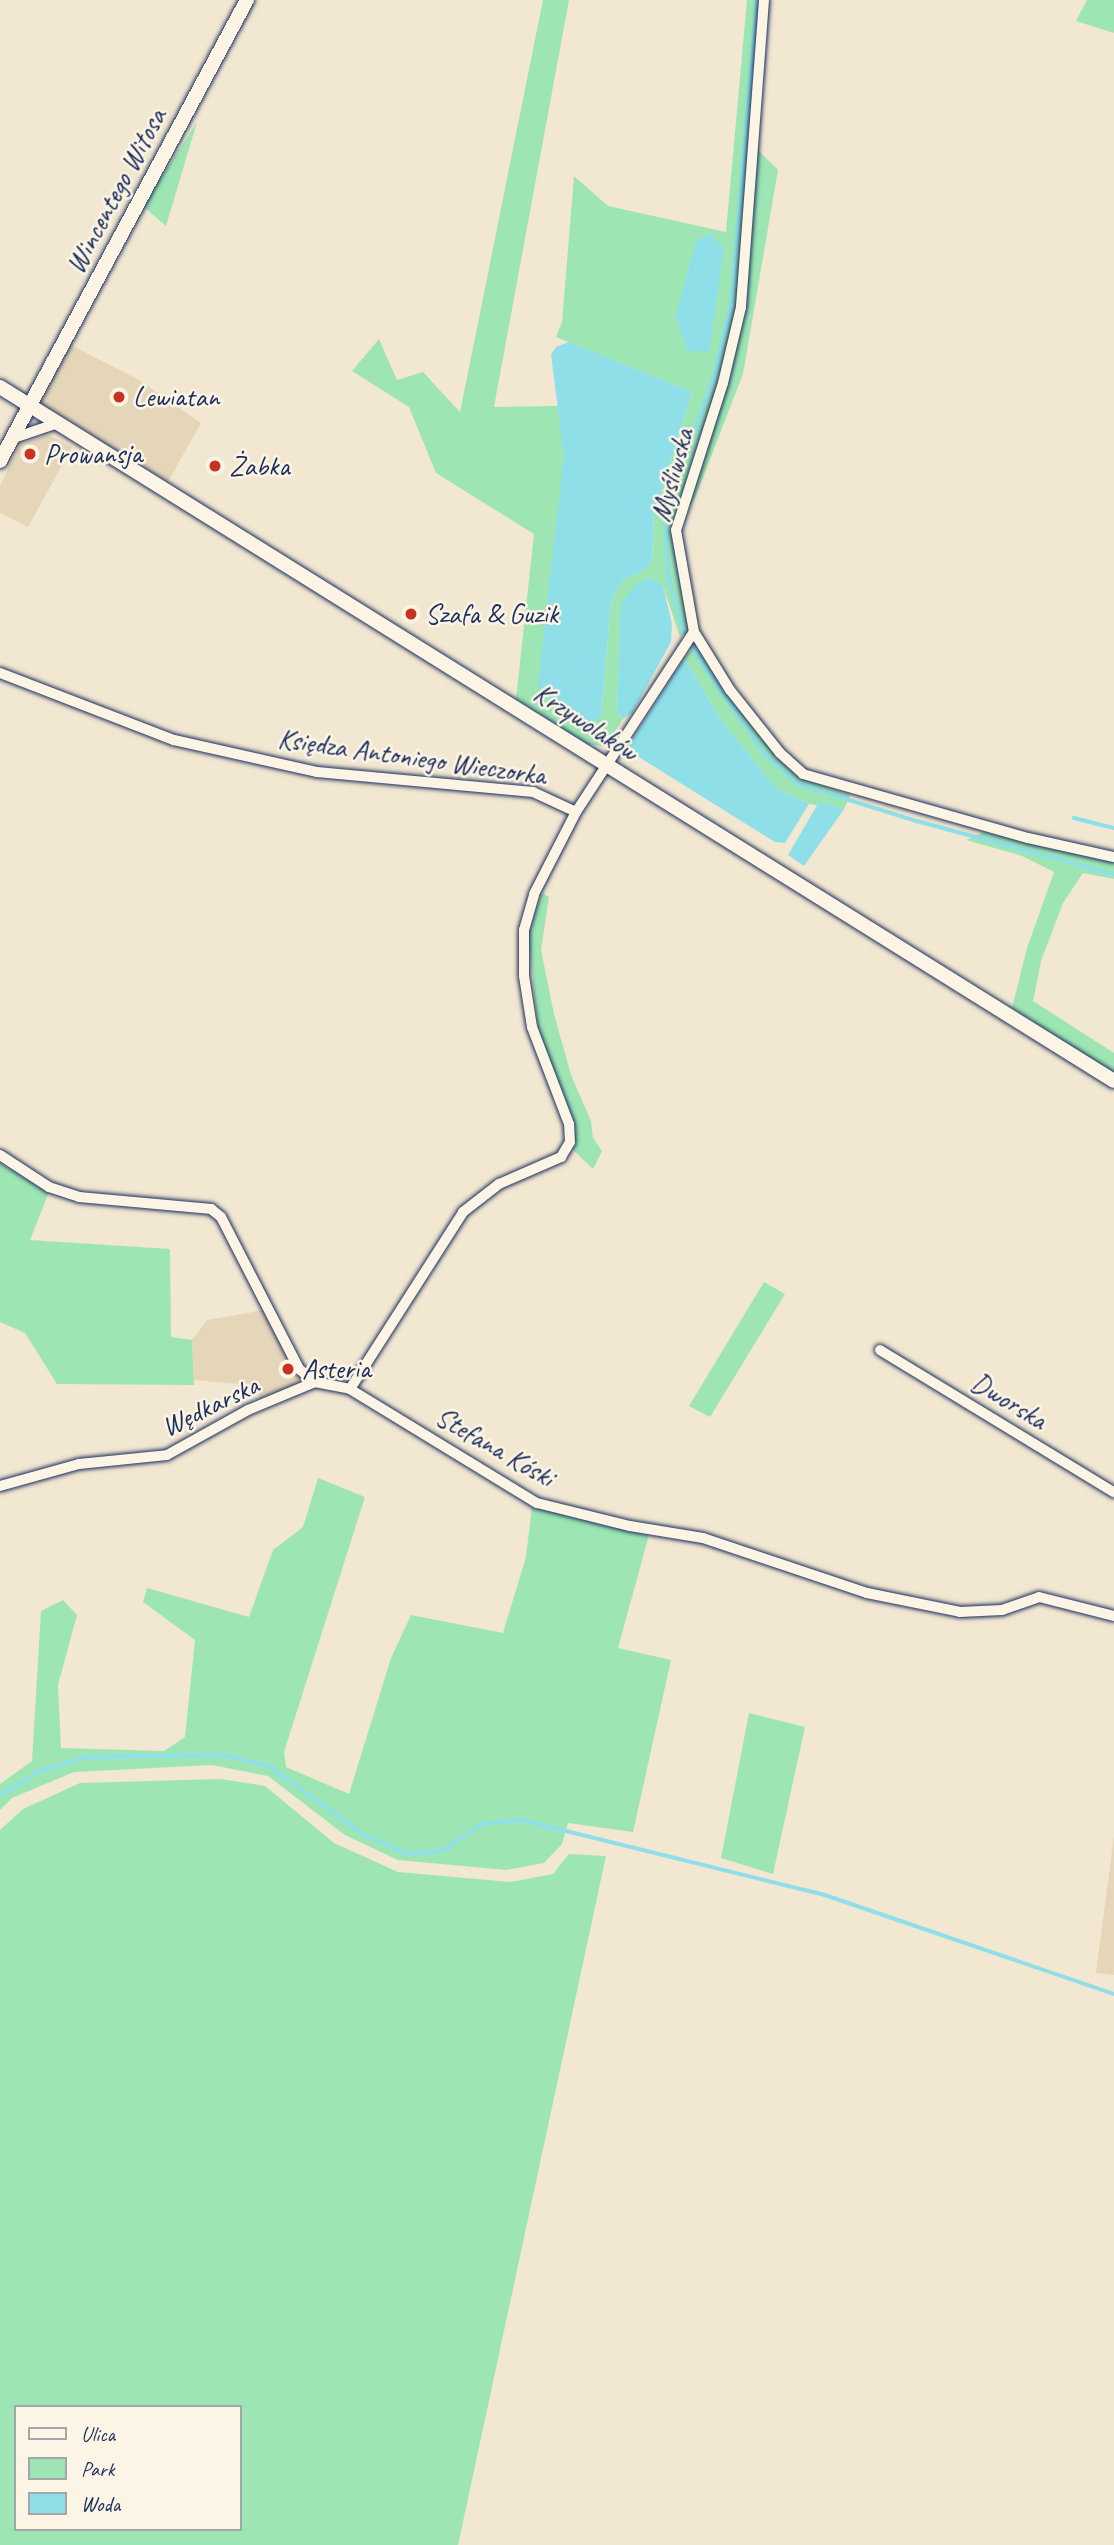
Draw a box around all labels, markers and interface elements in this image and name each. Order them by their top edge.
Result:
street label: Wincentego Witosa [59,103,173,279]
place label: Lewiatan [133,380,219,414]
marker: Lewiatan [111,389,127,405]
street label: Myśliwska [644,425,700,525]
place label: Prowansja [44,437,142,471]
marker: Prowansja [22,446,38,462]
place label: Żabka [229,449,289,483]
marker: Żabka [207,458,223,474]
place label: Szafa & Guzik [425,597,558,631]
marker: Szafa & Guzik [403,606,419,622]
street label: Krzywolaków [528,676,644,768]
street label: Księdza Antoniego Wieczorka [275,721,549,793]
place label: Asteria [302,1352,370,1386]
marker: Asteria [280,1361,296,1377]
street label: Dworska [965,1365,1053,1437]
street label: Wędkarska [156,1368,264,1444]
street label: Stefana Kóski [430,1400,560,1494]
legend [14,2405,242,2531]
text: Ulica [81,2421,115,2447]
text: Park [81,2456,114,2482]
text: Woda [81,2491,120,2517]

